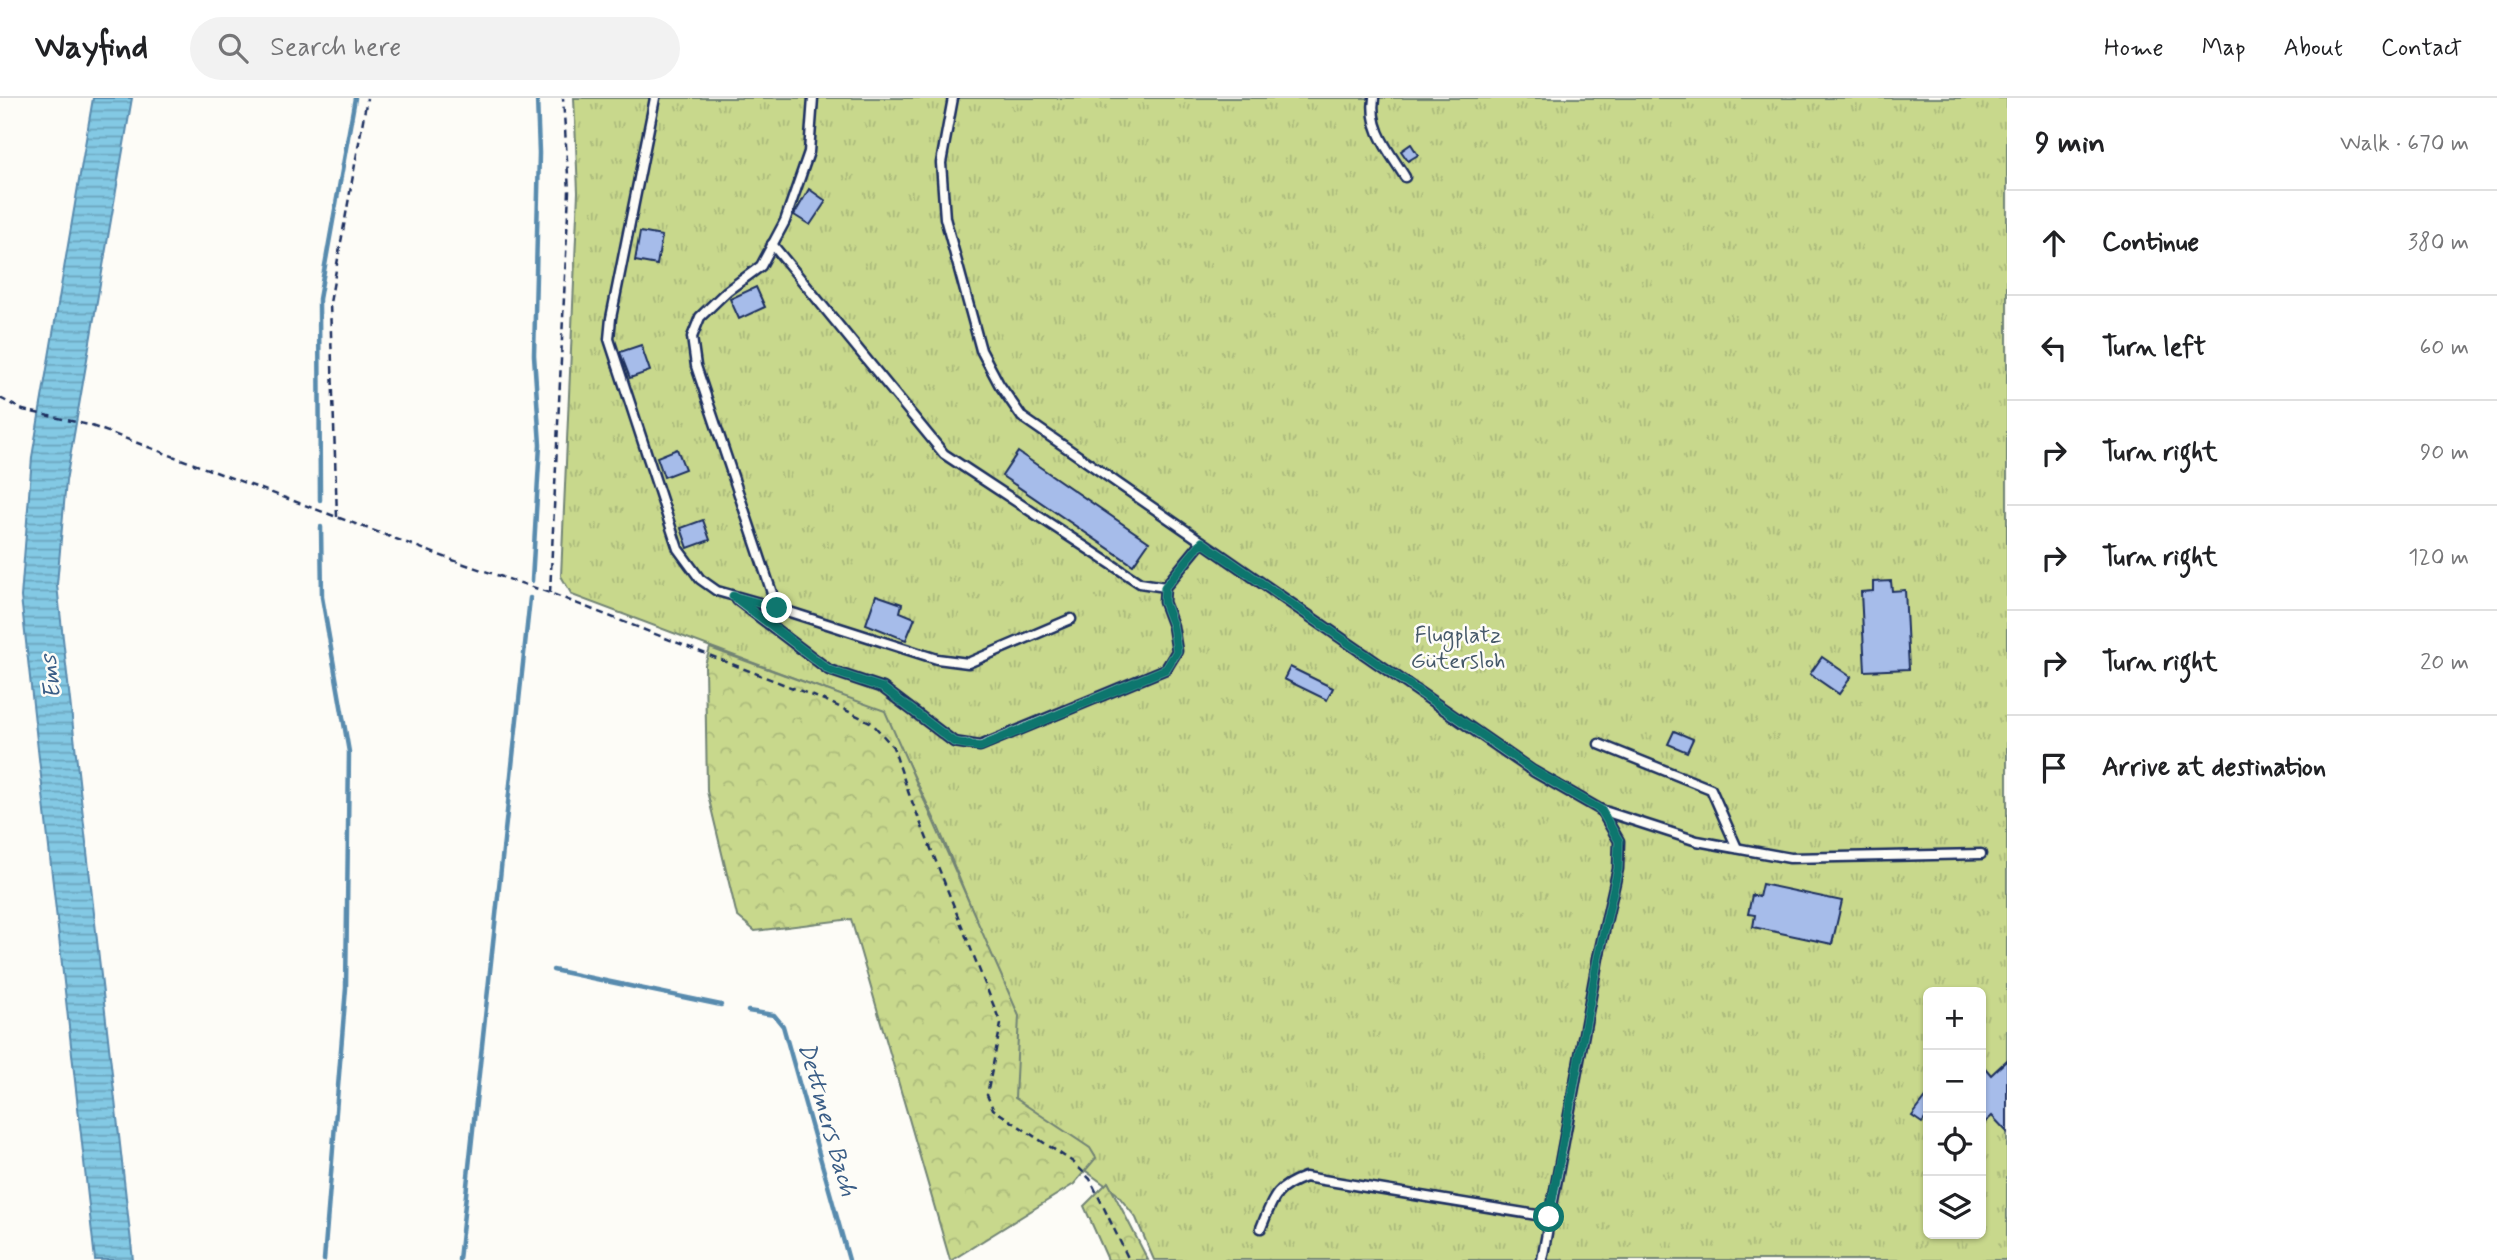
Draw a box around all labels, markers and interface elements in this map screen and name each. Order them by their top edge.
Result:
search box [190,17,680,80]
text: Wayfind [35,26,148,70]
icon: search [214,29,252,67]
text: Search here [270,31,401,65]
text: Home [2104,33,2164,64]
text: Map [2202,33,2246,64]
text: About [2284,33,2343,64]
text: Contact [2381,33,2462,64]
text: 9 min [2035,124,2105,163]
text: Walk · 670 m [2340,129,2469,159]
icon: ahead [2035,224,2073,262]
text: Continue [2102,226,2199,260]
text: 380 m [2408,228,2469,258]
icon: left [2035,329,2073,367]
text: Turn left [2102,331,2206,365]
text: 60 m [2420,333,2469,363]
icon: right [2035,434,2073,472]
text: Turn right [2102,436,2218,470]
text: 90 m [2420,438,2469,468]
icon: right [2035,539,2073,577]
text: Turn right [2102,541,2218,575]
text: 120 m [2408,543,2469,573]
route end [761,592,792,623]
park label: Flugplatz Gütersloh [1411,621,1506,677]
icon: right [2035,644,2073,682]
text: Turn right [2102,646,2218,680]
text: 20 m [2420,648,2469,678]
water label: Ems [34,651,69,700]
icon: arrive [2035,749,2073,787]
text: Arrive at destination [2102,751,2326,785]
map controls [1923,987,1986,1239]
button: + [1923,987,1986,1050]
water label: Dettmers Bach [790,1039,863,1200]
button: − [1923,1050,1986,1113]
button: locate [1923,1113,1986,1176]
button: layers [1923,1176,1986,1239]
route start [1533,1201,1564,1232]

